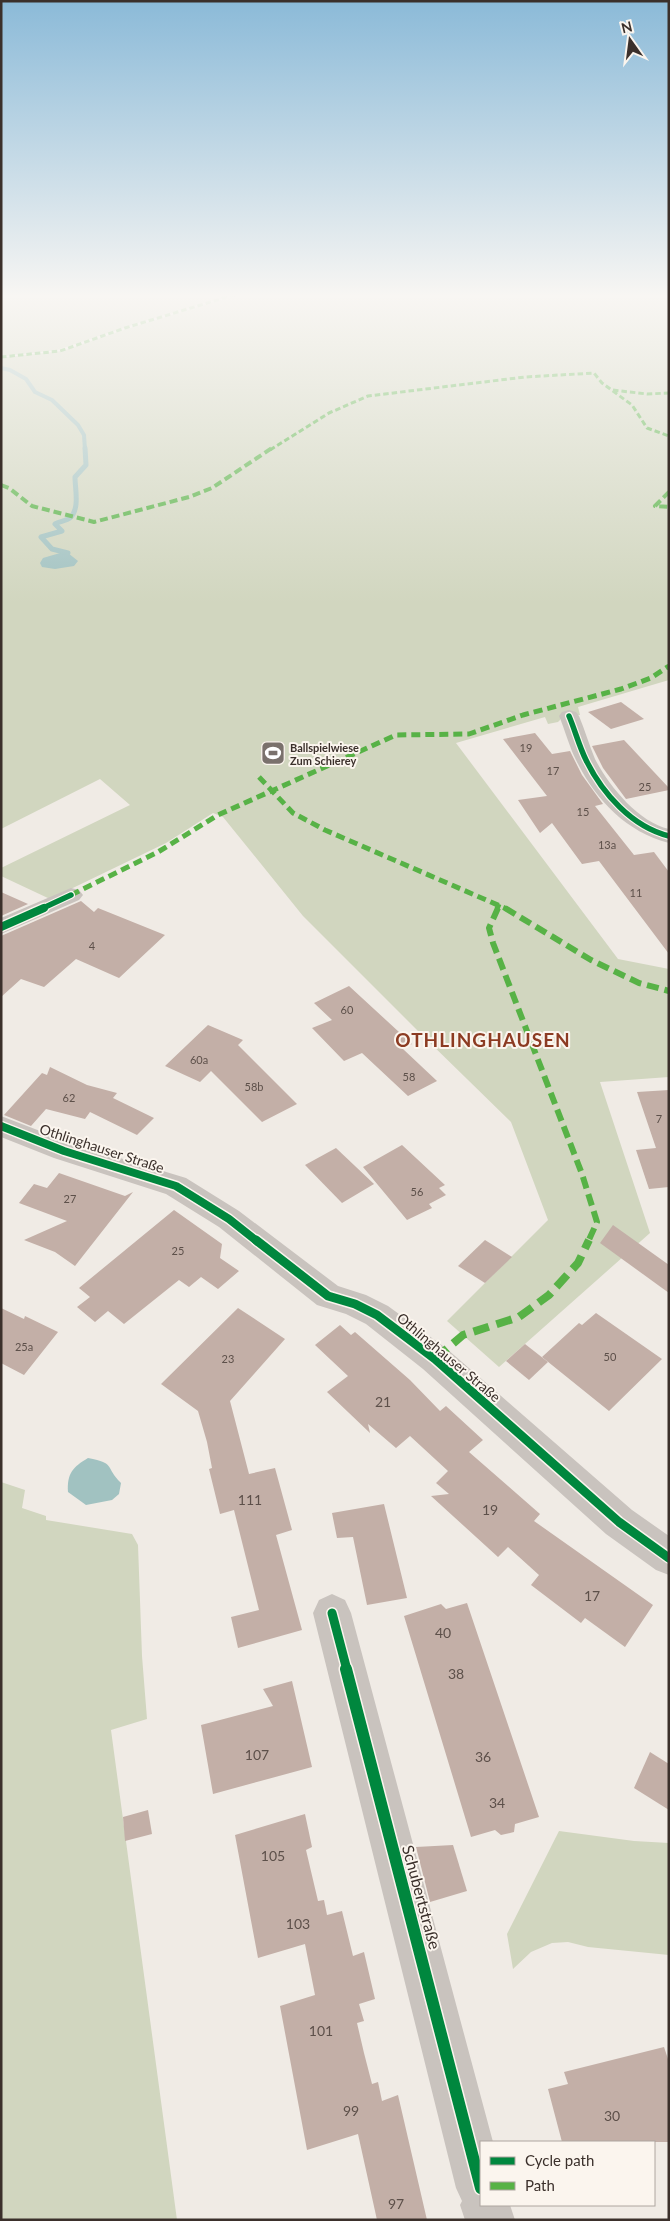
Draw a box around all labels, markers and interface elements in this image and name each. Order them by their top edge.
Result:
north arrow [605,15,655,65]
text: N [619,17,634,36]
sports icon: Ballspielwiese Zum Schierey [260,740,286,766]
place label: Ballspielwiese Zum Schierey [290,741,359,767]
house number: 19 [520,741,532,754]
house number: 17 [547,764,559,777]
house number: 25 [639,780,651,793]
house number: 15 [577,805,589,818]
house number: 13a [598,838,616,851]
house number: 11 [630,886,642,899]
house number: 4 [89,939,96,952]
house number: 60 [341,1003,354,1016]
district label: OTHLINGHAUSEN [395,1028,571,1051]
house number: 60a [190,1053,208,1066]
house number: 58 [403,1070,415,1083]
house number: 58b [245,1080,263,1093]
house number: 62 [63,1091,75,1104]
house number: 7 [656,1112,662,1125]
street label: Othlinghauser Straße [38,1120,166,1176]
house number: 56 [411,1185,423,1198]
house number: 27 [64,1192,76,1205]
house number: 25 [172,1244,184,1257]
street label: Othlinghauser Straße [394,1309,504,1405]
house number: 25a [15,1340,33,1353]
house number: 50 [604,1350,617,1363]
house number: 23 [222,1352,234,1365]
house number: 21 [375,1393,391,1410]
house number: 111 [238,1491,262,1508]
house number: 19 [482,1501,498,1518]
house number: 17 [584,1587,600,1604]
house number: 40 [435,1624,451,1641]
house number: 38 [448,1665,464,1682]
house number: 107 [245,1746,269,1763]
house number: 36 [475,1748,491,1765]
house number: 34 [489,1794,505,1811]
street label: Schubertstraße [399,1843,445,1951]
house number: 105 [261,1847,285,1864]
house number: 103 [286,1915,310,1932]
house number: 101 [309,2022,333,2039]
house number: 99 [343,2102,359,2119]
house number: 30 [604,2107,620,2124]
legend [480,2141,655,2206]
text: Cycle path [525,2151,594,2169]
text: Path [525,2176,555,2194]
house number: 97 [388,2195,404,2212]

